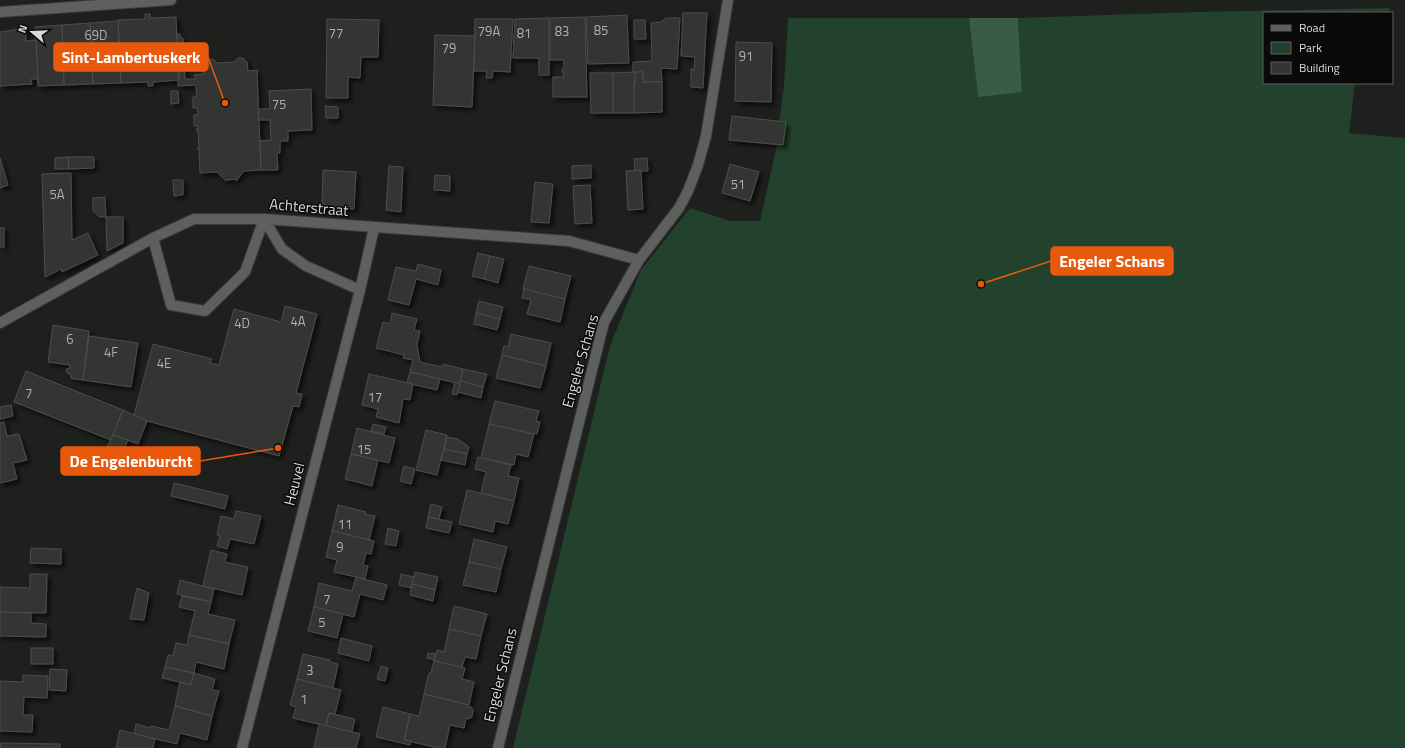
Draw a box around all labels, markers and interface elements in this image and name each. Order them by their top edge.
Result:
north arrow [12,12,52,52]
legend [1263,12,1393,84]
text: Road [1299,18,1325,37]
house number: 85 [594,20,608,40]
house number: 79A [478,21,500,41]
house number: 83 [555,21,569,41]
text: N [14,23,31,35]
house number: 77 [329,23,343,43]
house number: 81 [517,23,531,43]
house number: 69D [85,25,107,45]
house number: 79 [442,38,456,58]
text: Park [1299,38,1322,57]
callout: Sint-Lambertuskerk [54,43,208,71]
text: Sint-Lambertuskerk [62,45,201,69]
house number: 91 [739,46,753,66]
text: Building [1299,58,1340,77]
house number: 75 [272,94,286,114]
house number: 51 [731,174,745,194]
house number: 5A [49,184,65,204]
street label: Achterstraat [269,192,350,222]
callout: Engeler Schans [1051,247,1173,275]
text: Engeler Schans [1059,249,1165,273]
house number: 4A [290,311,306,331]
street label: Engeler Schans [556,311,604,411]
house number: 4D [234,313,250,333]
house number: 6 [66,329,74,349]
house number: 4F [104,342,118,362]
house number: 4E [157,353,171,373]
house number: 7 [25,383,33,403]
house number: 17 [368,387,382,407]
house number: 15 [357,439,371,459]
callout: De Engelenburcht [61,447,200,475]
text: De Engelenburcht [70,449,193,473]
street label: Heuvel [278,460,310,508]
house number: 11 [338,514,352,534]
house number: 9 [336,537,344,557]
house number: 7 [323,589,331,609]
house number: 5 [318,612,326,632]
street label: Engeler Schans [477,625,523,725]
house number: 3 [306,660,314,680]
house number: 1 [300,689,308,709]

